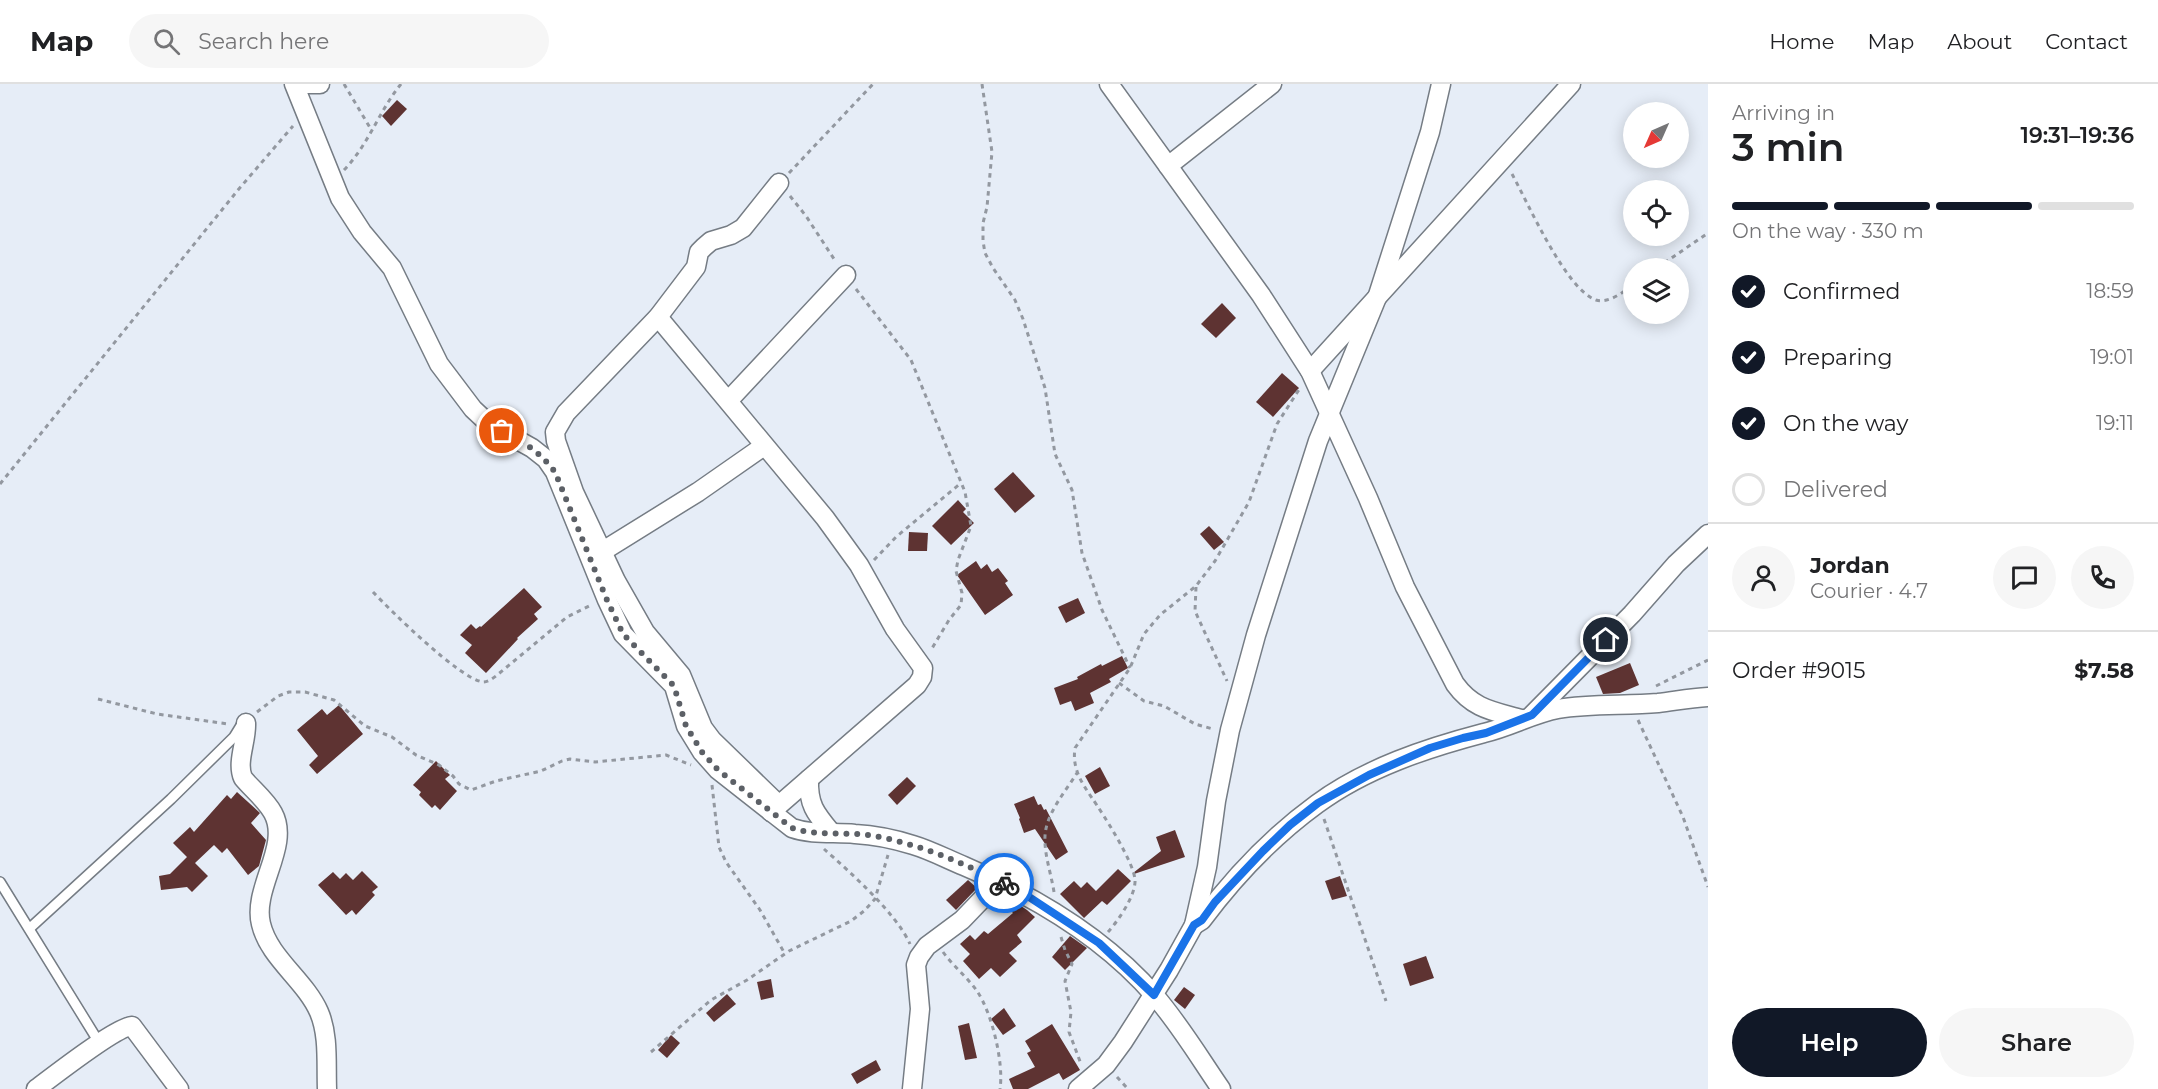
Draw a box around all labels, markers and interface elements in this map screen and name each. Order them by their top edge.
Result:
search box [129,14,549,68]
text: Map [30,24,93,58]
icon: search [150,25,183,58]
text: Search here [198,28,329,55]
text: Home [1769,29,1834,54]
text: Map [1867,29,1914,54]
text: About [1947,29,2012,54]
text: Contact [2045,29,2128,54]
text: Arriving in [1732,101,1835,125]
north arrow [1623,102,1689,168]
map controls [1623,102,1689,324]
text: 19:31–19:36 [2021,122,2134,149]
text: 3 min [1732,123,1845,171]
button: locate [1623,180,1689,246]
text: On the way · 330 m [1732,219,1924,243]
button: layers [1623,258,1689,324]
icon: check [1732,275,1765,308]
text: Confirmed [1783,278,1900,305]
text: 18:59 [2086,279,2134,303]
icon: check [1732,341,1765,374]
text: Preparing [1783,344,1892,371]
text: 19:01 [2090,345,2134,369]
pin [476,405,527,456]
icon: check [1732,407,1765,440]
text: On the way [1783,410,1908,437]
text: 19:11 [2096,411,2134,435]
icon: bag [485,414,518,447]
text: Delivered [1783,476,1888,503]
button: person [1732,546,1795,609]
button: chat [1993,546,2056,609]
button: phone [2071,546,2134,609]
text: Jordan [1810,552,1890,579]
text: Courier · 4.7 [1810,579,1928,603]
pin [1580,614,1631,665]
icon: home [1589,623,1622,656]
text: Order #9015 [1732,657,1865,684]
text: $7.58 [2074,657,2134,684]
courier [974,853,1034,913]
icon: bike [988,867,1021,900]
button: Help [1732,1008,1927,1077]
button: Share [1939,1008,2134,1077]

